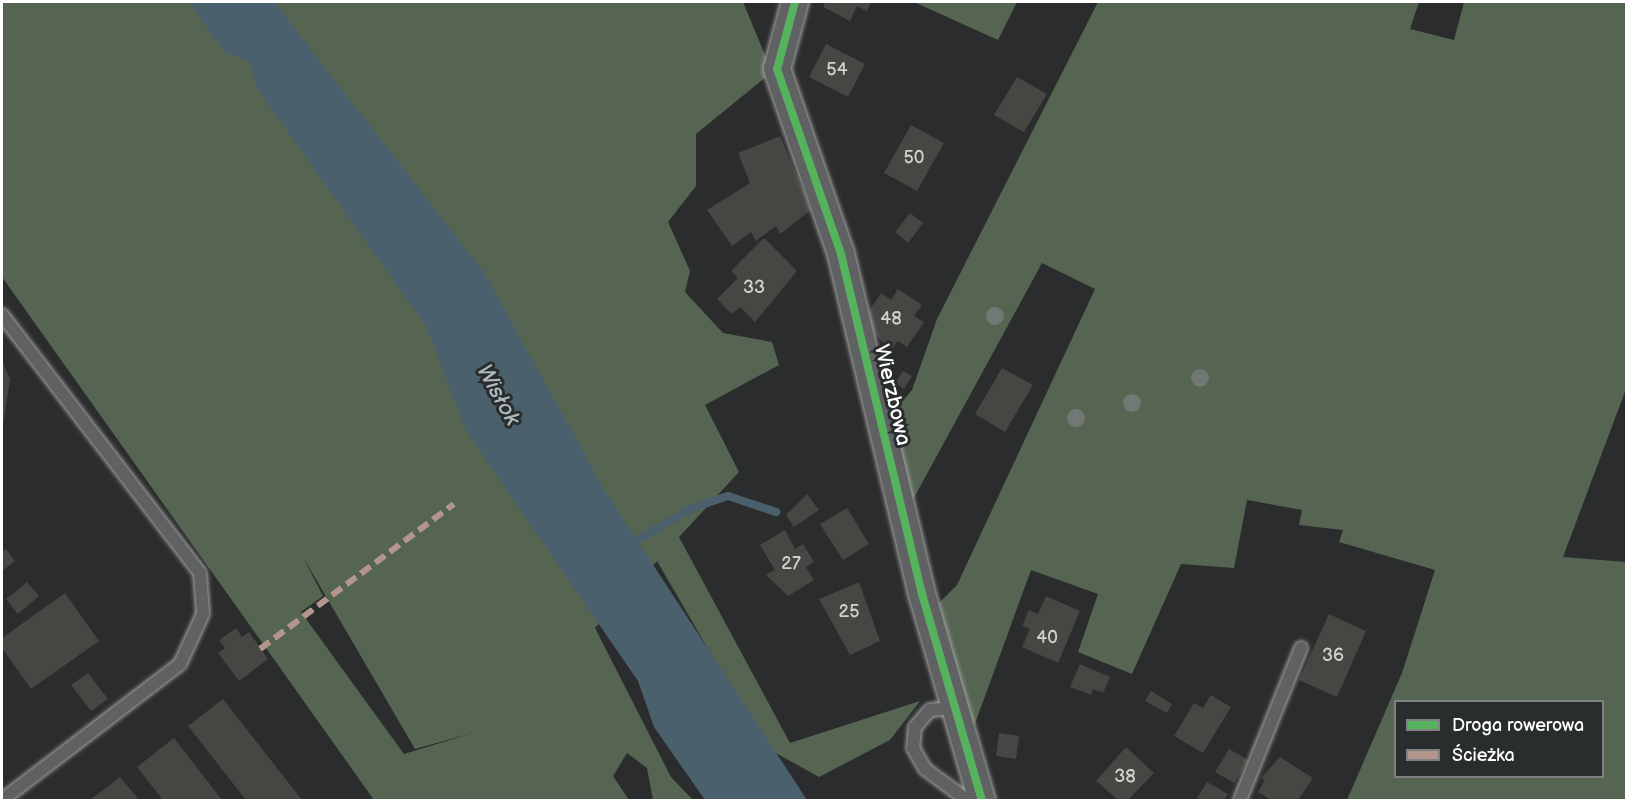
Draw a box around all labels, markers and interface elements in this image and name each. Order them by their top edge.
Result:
house number: 54 [826,59,848,81]
house number: 50 [904,147,924,169]
house number: 33 [743,277,765,299]
house number: 48 [880,308,902,330]
street label: Wierzbowa [868,342,916,448]
water label: Wisłok [470,360,526,430]
house number: 27 [781,553,801,575]
house number: 25 [839,601,859,623]
house number: 40 [1036,627,1058,649]
house number: 36 [1322,645,1344,667]
legend [1394,700,1604,778]
text: Droga rowerowa [1452,715,1584,736]
text: Ścieżka [1452,745,1515,766]
house number: 38 [1114,766,1136,788]

